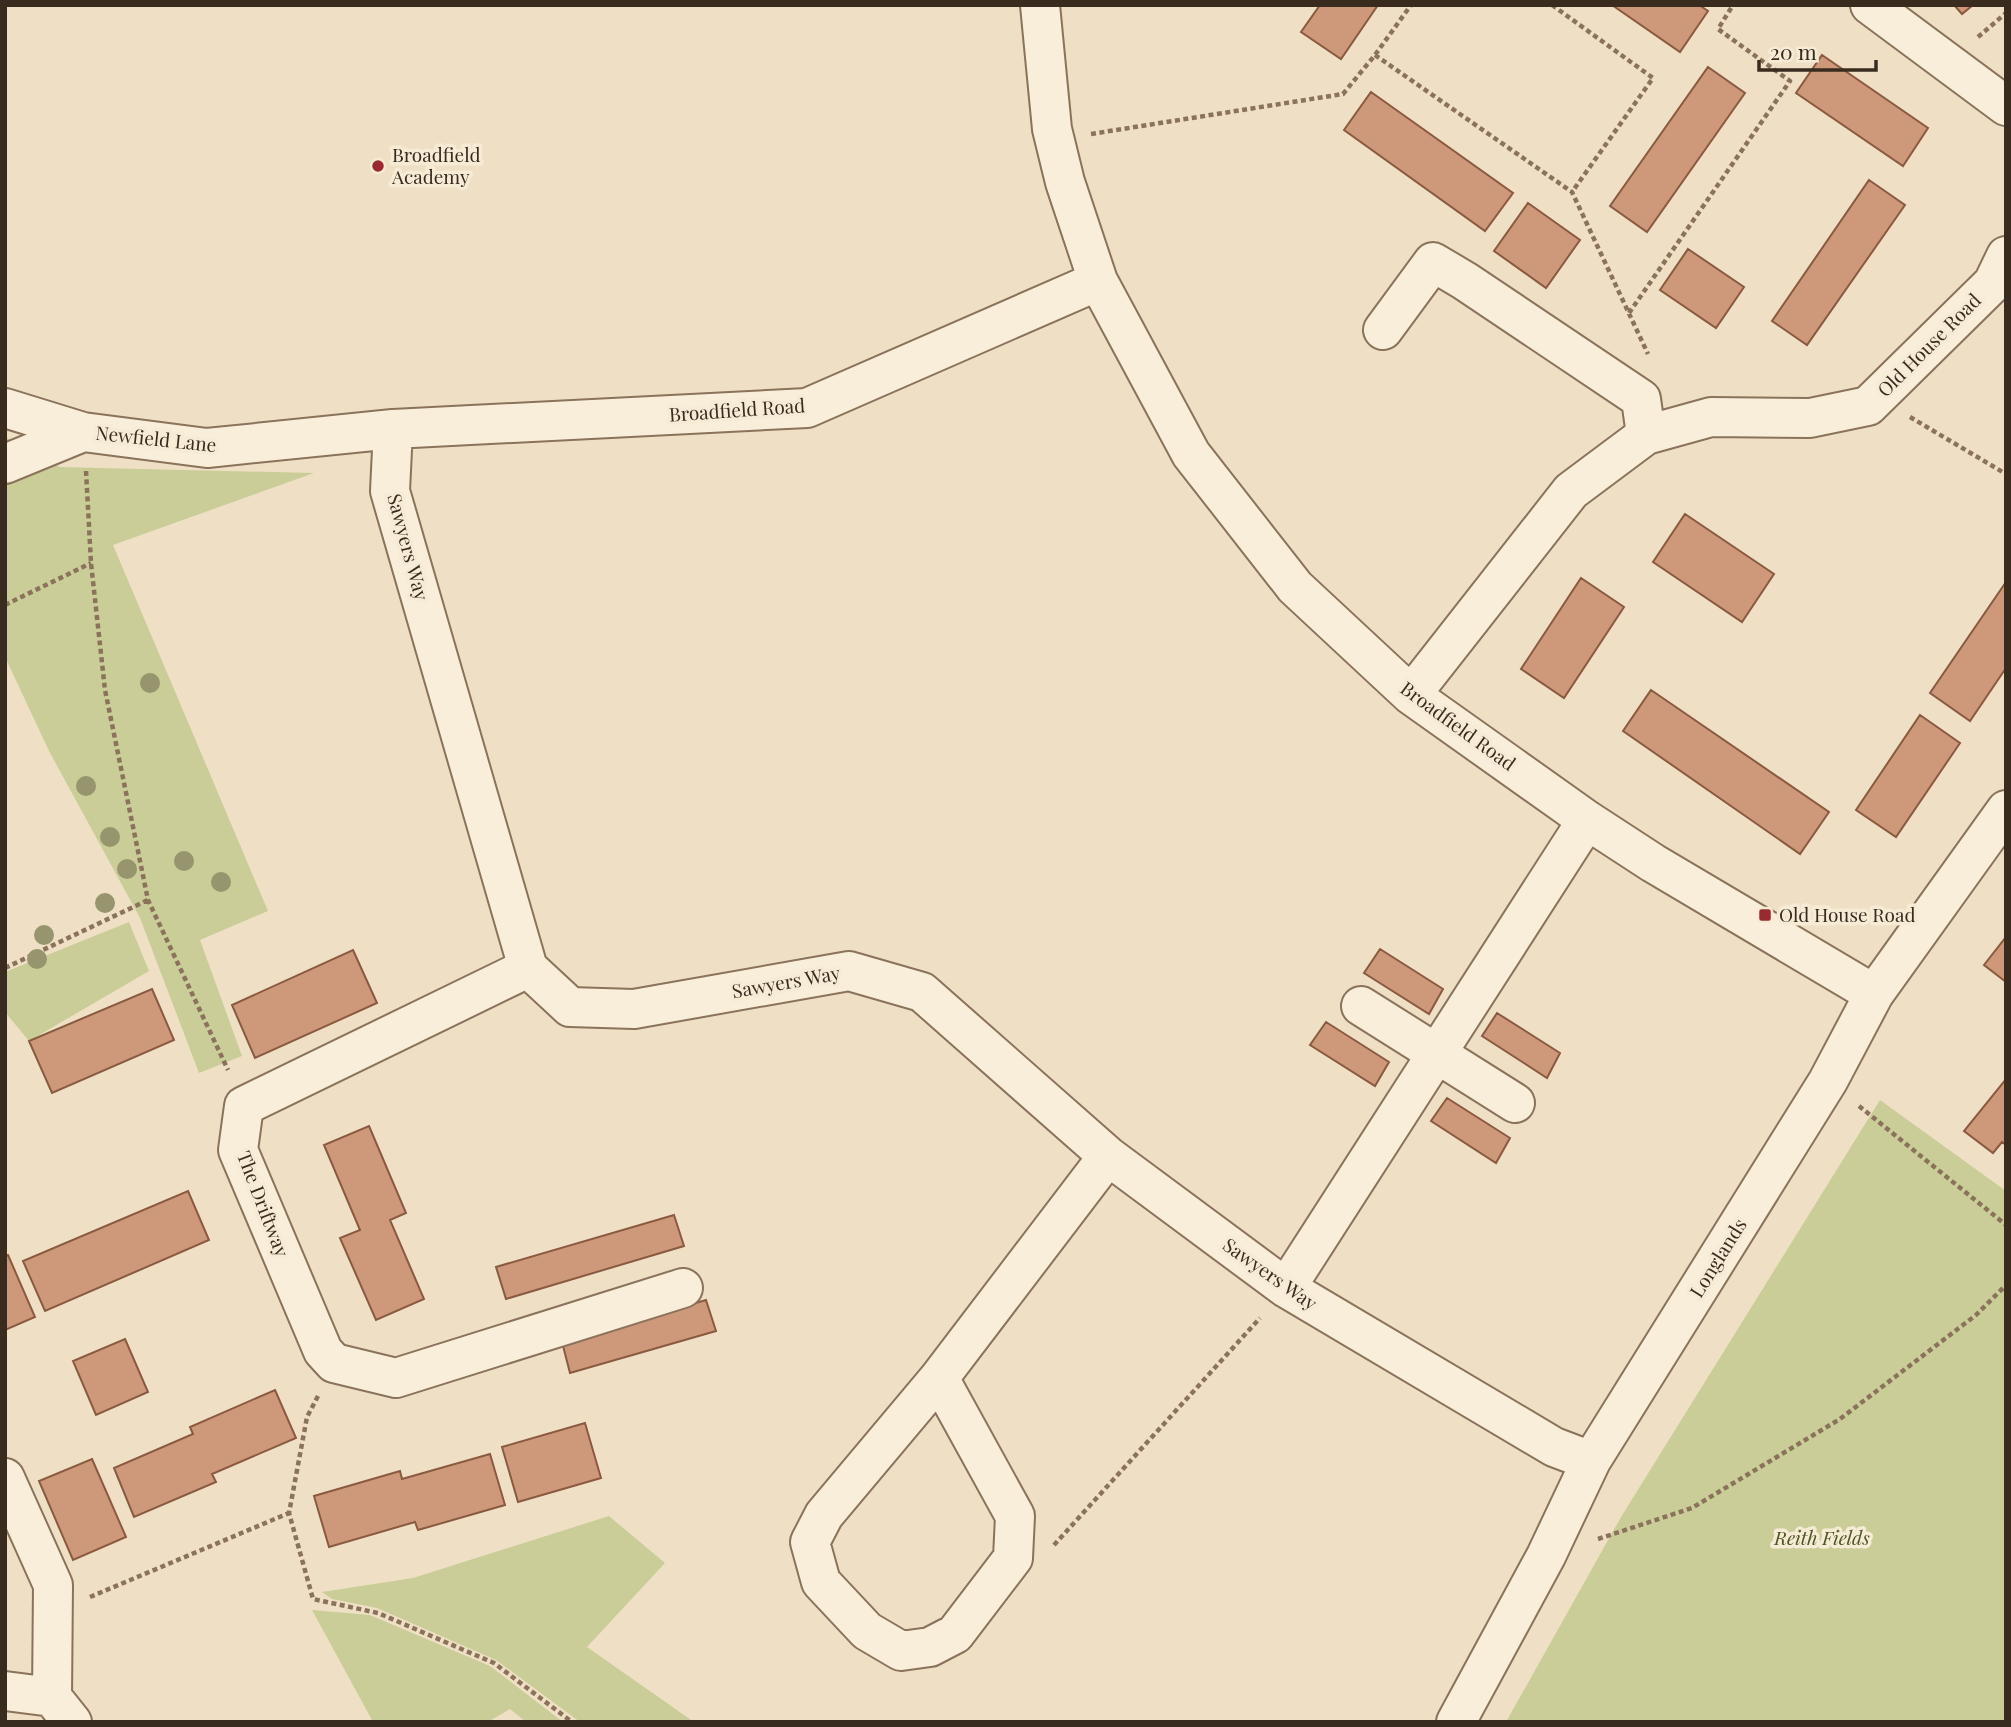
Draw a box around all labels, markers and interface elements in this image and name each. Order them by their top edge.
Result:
scale bar [1759,28,1876,72]
text: 20 m [1770,37,1817,65]
place label: Broadfield Academy [391,141,480,189]
marker: Broadfield Academy [370,158,386,174]
street label: Old House Road [1871,287,1986,402]
street label: Broadfield Road [668,391,806,427]
street label: Newfield Lane [95,419,218,457]
street label: Sawyers Way [382,490,436,603]
street label: Broadfield Road [1396,675,1521,776]
place label: Old House Road [1779,901,1915,927]
marker: Old House Road [1757,907,1773,923]
street label: Sawyers Way [730,959,842,1003]
street label: The Driftway [232,1147,296,1261]
street label: Longlands [1683,1213,1752,1302]
street label: Sawyers Way [1218,1231,1323,1315]
park label: Reith Fields [1773,1524,1870,1550]

